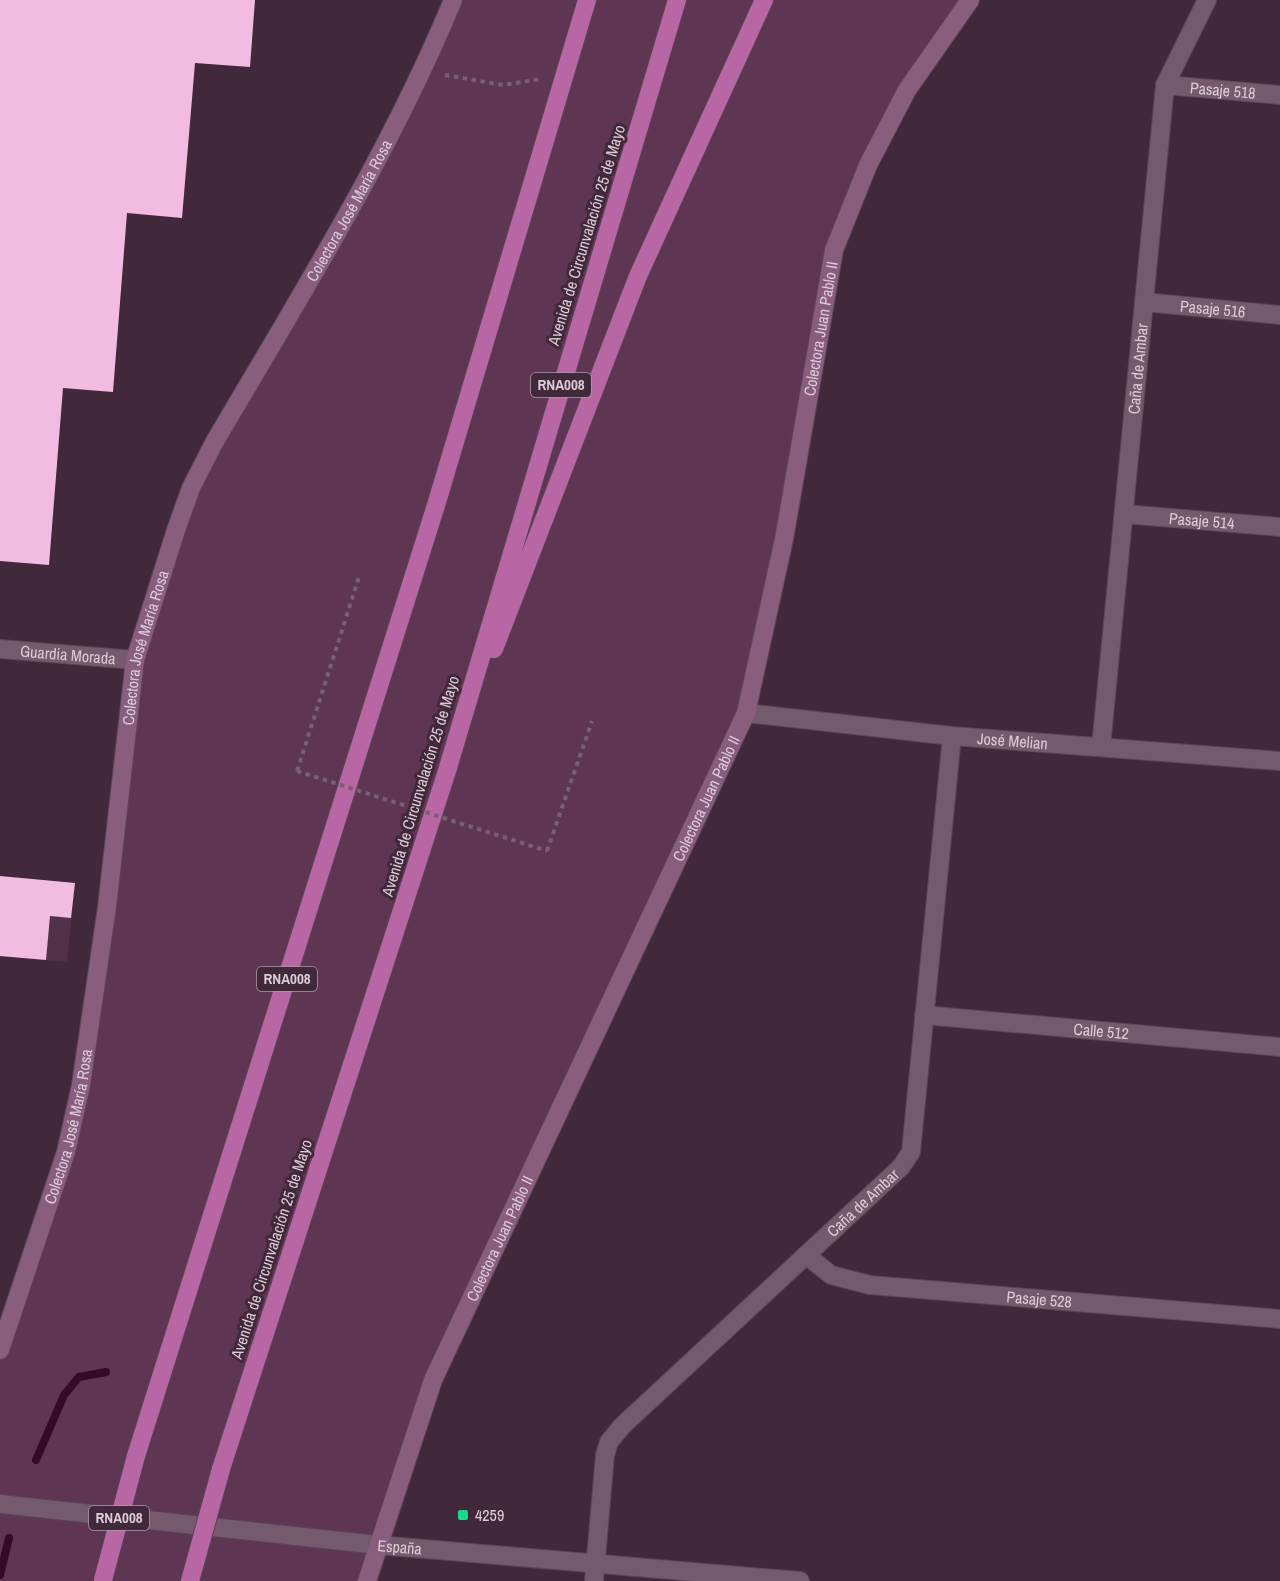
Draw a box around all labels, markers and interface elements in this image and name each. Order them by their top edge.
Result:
street label: Pasaje 518 [1189,76,1256,104]
street label: Avenida de Circunvalación 25 de Mayo [542,122,630,349]
street label: Colectora José María Rosa [301,135,397,286]
street label: Colectora Juan Pablo II [798,259,843,398]
street label: Pasaje 516 [1179,294,1246,323]
street label: Caña de Ambar [1122,322,1153,415]
road number: RNA008 [531,373,591,397]
street label: Pasaje 514 [1168,507,1235,534]
street label: Colectora José María Rosa [117,567,174,726]
street label: Guardia Morada [19,640,117,669]
street label: Avenida de Circunvalación 25 de Mayo [376,673,464,900]
street label: José Melian [976,727,1049,754]
street label: Colectora Juan Pablo II [667,732,745,865]
road number: RNA008 [257,967,317,991]
street label: Calle 512 [1073,1017,1130,1044]
street label: Colectora José María Rosa [38,1047,97,1207]
street label: Avenida de Circunvalación 25 de Mayo [225,1136,317,1362]
street label: Caña de Ambar [822,1163,904,1242]
street label: Colectora Juan Pablo II [461,1172,538,1305]
street label: Pasaje 528 [1006,1285,1073,1313]
place label: 4259 [475,1504,504,1526]
road number: RNA008 [89,1506,149,1530]
marker: 4259 [456,1508,470,1522]
street label: España [377,1534,424,1560]

